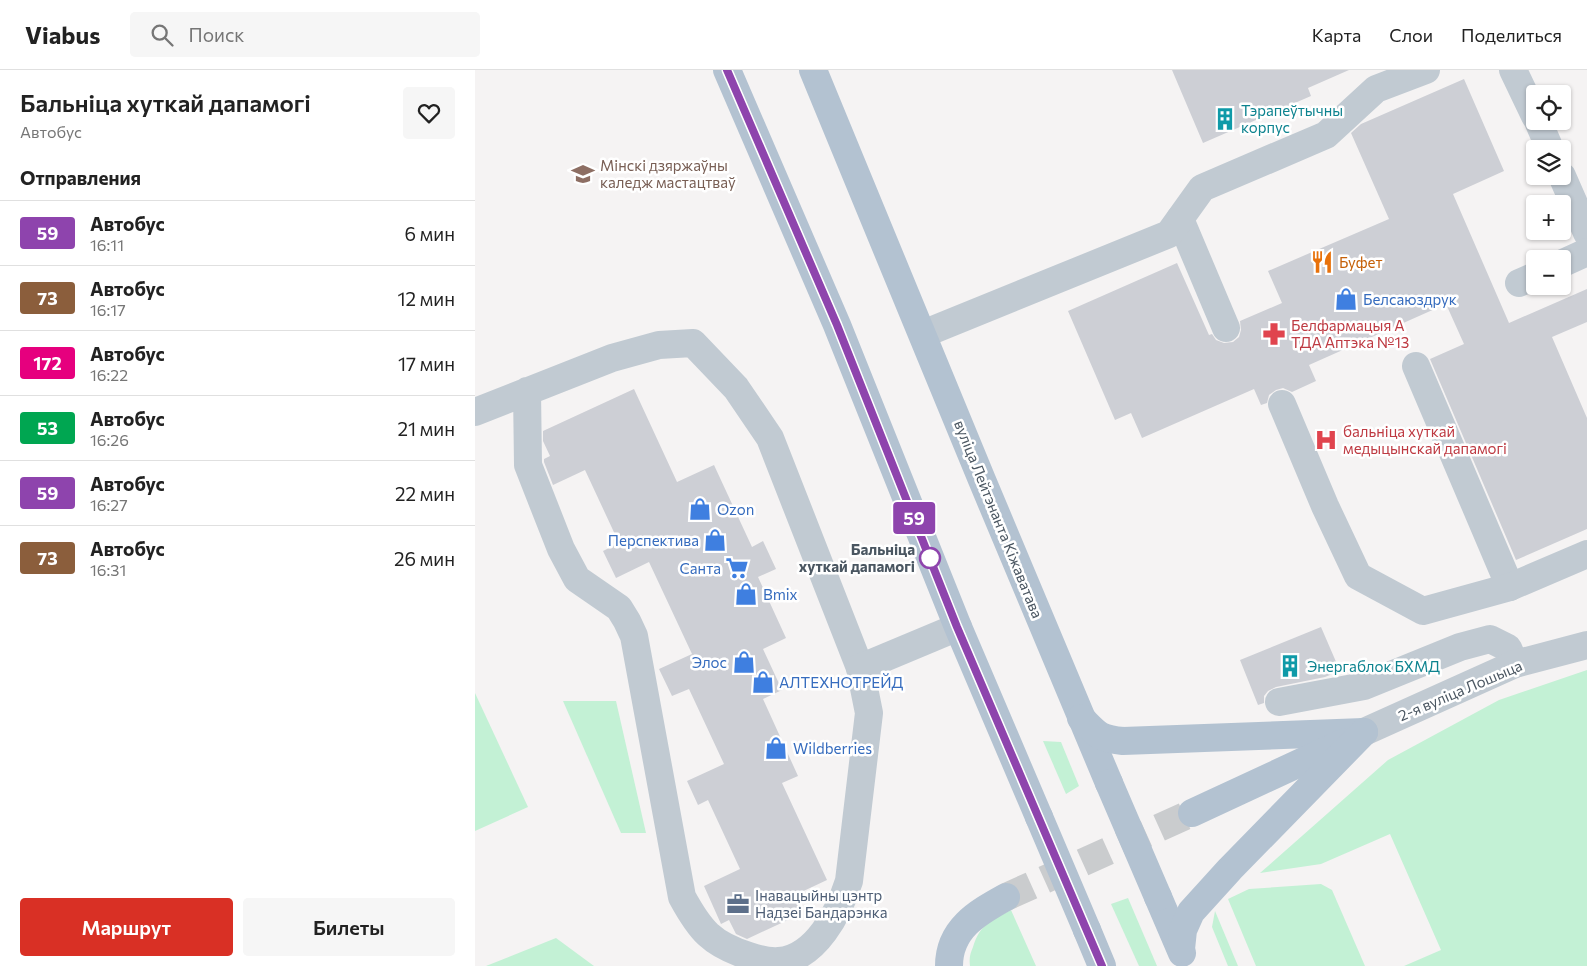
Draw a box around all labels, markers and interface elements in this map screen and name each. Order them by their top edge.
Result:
search box [130,12,480,57]
text: Viabus [25,20,100,49]
icon: search [148,21,176,49]
text: Поиск [188,23,244,46]
text: Карта [1312,24,1361,46]
text: Слои [1389,24,1433,46]
text: Поделиться [1461,24,1562,46]
map controls [1526,85,1571,295]
button: locate [1526,85,1571,130]
button: heart [403,87,455,139]
text: Бальніца хуткай дапамогі [20,88,311,117]
place label: Тэрапеўтычны корпус [1241,101,1343,136]
building icon: Тэрапеўтычны корпус [1212,106,1238,132]
text: Автобус [20,122,82,141]
button: layers [1526,140,1571,185]
place label: Мінскі дзяржаўны каледж мастацтваў [600,156,736,191]
school or university icon: Мінскі дзяржаўны каледж мастацтваў [570,161,596,187]
text: Отправления [20,166,141,189]
button: + [1526,195,1571,240]
text: Автобус [90,212,165,235]
text: 59 [37,222,58,244]
text: 6 мин [405,222,455,245]
text: 16:11 [90,235,124,254]
restaurant icon: Буфет [1309,249,1335,275]
button: − [1526,250,1571,295]
place label: Буфет [1339,253,1382,271]
text: Автобус [90,277,165,300]
shop icon: Белсаюздрук [1333,286,1359,312]
text: 73 [37,287,58,309]
text: 12 мин [397,287,455,310]
place label: Белсаюздрук [1363,290,1457,308]
text: 16:17 [90,300,126,319]
place label: Белфармацыя А ТДА Аптэка №13 [1291,316,1409,351]
pharmacy icon: Белфармацыя А ТДА Аптэка №13 [1261,321,1287,347]
text: Автобус [90,342,165,365]
text: 172 [33,352,62,374]
text: 17 мин [398,352,455,375]
text: 16:22 [90,365,128,384]
text: Автобус [90,407,165,430]
text: 53 [37,417,58,439]
text: 21 мин [397,417,455,440]
street label: вуліца Лейтэнанта Кіжаватава [951,417,1047,621]
place label: бальніца хуткай медыцынскай дапамогі [1343,422,1507,457]
hospital icon: бальніца хуткай медыцынскай дапамогі [1313,427,1339,453]
text: 16:26 [90,430,129,449]
text: Автобус [90,472,165,495]
text: 59 [37,482,58,504]
text: 22 мин [395,482,455,505]
text: 16:27 [90,495,128,514]
shop icon: Ozon [687,496,713,522]
place label: Ozon [717,500,754,518]
line badge: 59 [891,502,937,534]
text: 59 [903,507,925,529]
shop icon: Перспектива [702,527,728,553]
place label: Перспектива [608,531,699,549]
text: Автобус [90,537,165,560]
place label: Бальніца хуткай дапамогі [799,540,915,575]
text: 73 [37,547,58,569]
text: 26 мин [394,547,455,570]
marker: Бальніца хуткай дапамогі [919,547,941,569]
supermarket icon: Санта [724,555,750,581]
place label: Санта [680,559,721,577]
text: 16:31 [90,560,126,579]
shop icon: Bmix [733,581,759,607]
place label: Bmix [763,585,798,603]
shop icon: Элос [731,649,757,675]
place label: Элос [692,653,727,671]
building icon: Энергаблок БХМД [1277,653,1303,679]
street label: 2-я вуліца Лошыца [1395,656,1525,724]
place label: Энергаблок БХМД [1307,657,1440,675]
shop icon: АЛТЕХНОТРЕЙД [750,669,776,695]
place label: АЛТЕХНОТРЕЙД [779,673,904,691]
shop icon: Wildberries [763,735,789,761]
place label: Wildberries [793,739,872,757]
place label: Інавацыйны цэнтр Надзеі Бандарэнка [755,886,888,921]
office icon: Інавацыйны цэнтр Надзеі Бандарэнка [725,891,751,917]
button: Маршрут [20,898,233,956]
button: Билеты [243,898,455,956]

